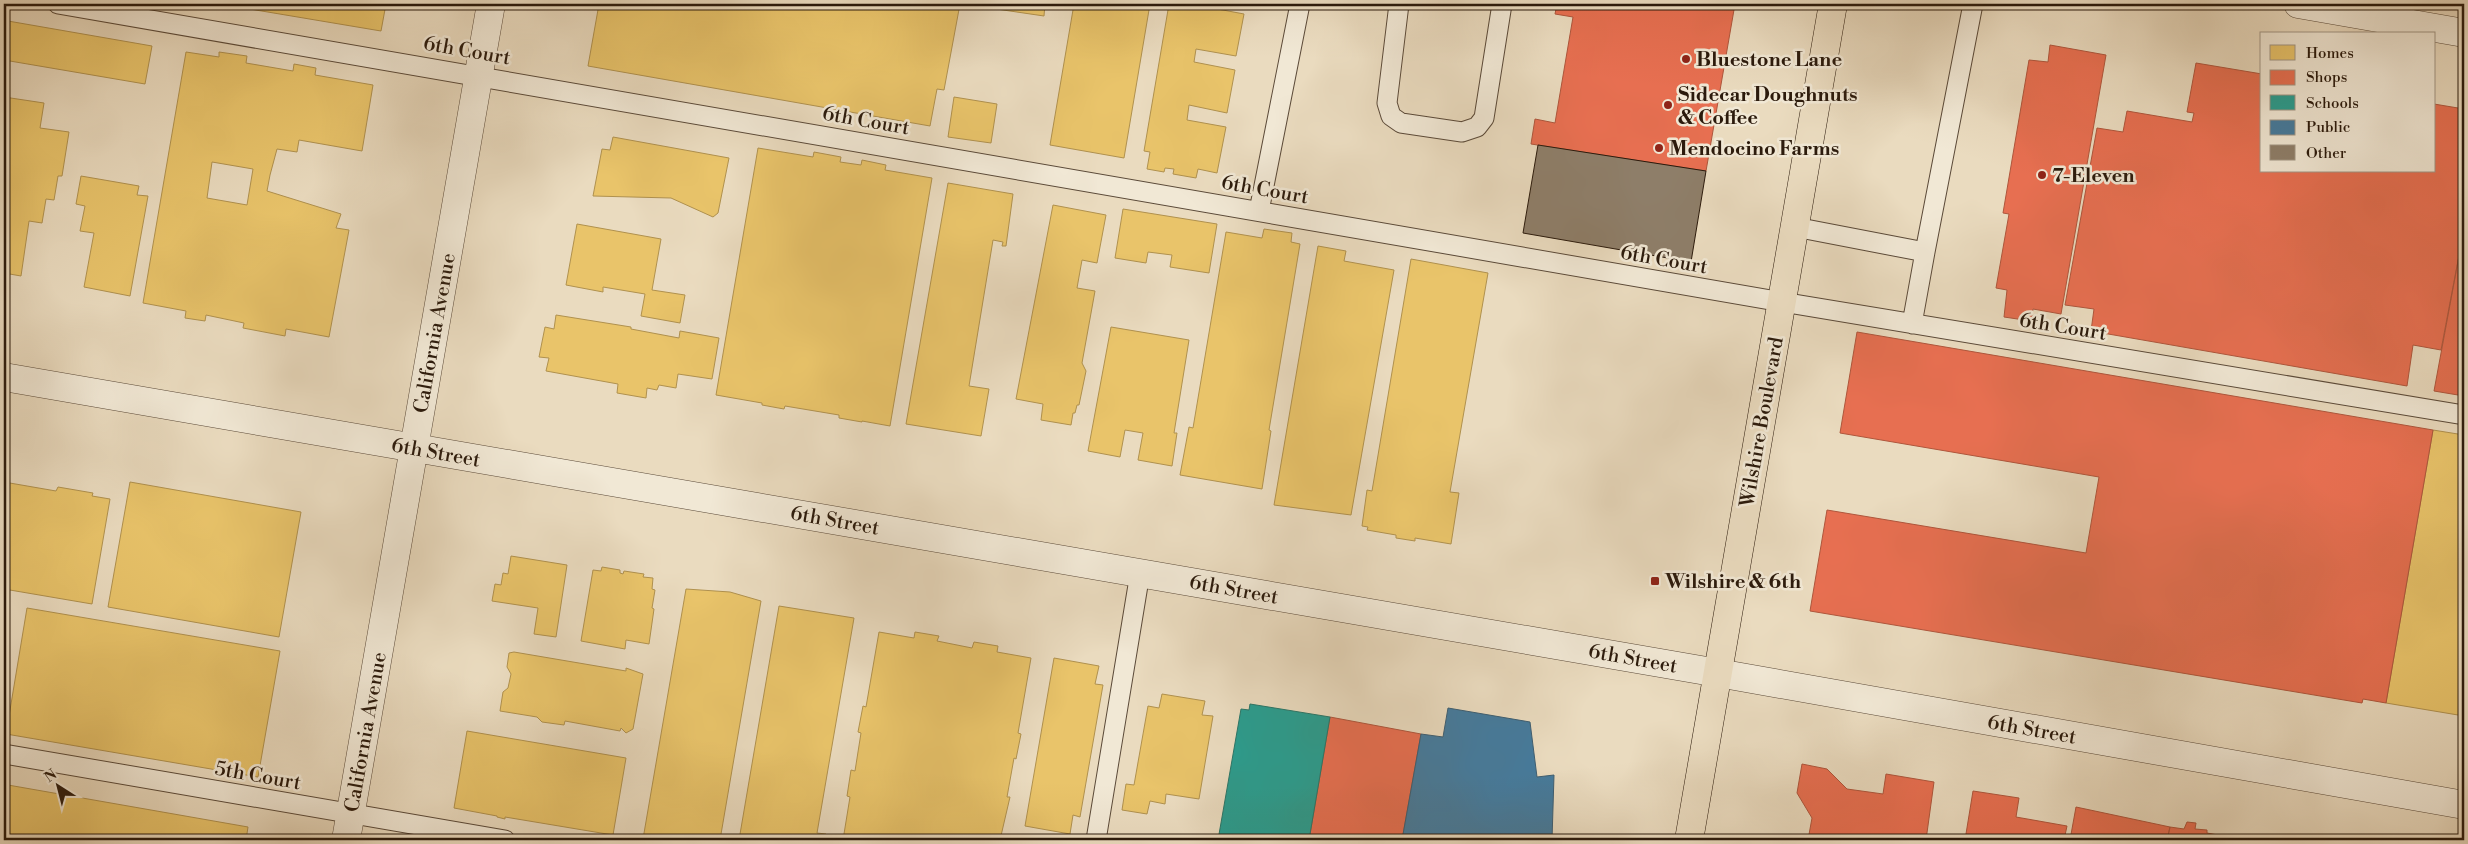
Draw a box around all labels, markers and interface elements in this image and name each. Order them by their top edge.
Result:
street label: 6th Court [421,32,512,71]
legend [2260,32,2436,172]
text: Homes [2306,44,2354,63]
place label: Bluestone Lane [1696,48,1842,73]
marker: Bluestone Lane [1680,53,1692,65]
text: Shops [2306,68,2347,87]
place label: Sidecar Doughnuts & Coffee [1678,83,1858,131]
text: Schools [2306,94,2359,113]
marker: Sidecar Doughnuts & Coffee [1662,99,1674,111]
street label: 6th Court [820,102,911,141]
text: Public [2306,118,2350,137]
place label: Mendocino Farms [1669,137,1839,162]
marker: Mendocino Farms [1653,142,1665,154]
text: Other [2306,144,2347,163]
place label: 7-Eleven [2052,164,2135,189]
marker: 7-Eleven [2036,169,2048,181]
street label: 6th Court [1219,171,1310,210]
street label: 6th Court [1618,241,1709,280]
street label: California Avenue [409,251,462,415]
street label: 6th Court [2017,308,2108,347]
street label: Wilshire Boulevard [1735,335,1790,510]
street label: 6th Street [389,433,482,474]
street label: 6th Street [788,501,881,542]
street label: 6th Street [1187,570,1280,611]
place label: Wilshire & 6th [1664,570,1802,595]
marker: Wilshire & 6th [1649,575,1661,587]
street label: 6th Street [1586,639,1679,680]
street label: California Avenue [340,650,393,814]
street label: 6th Street [1985,710,2078,751]
street label: 5th Court [213,757,303,796]
north arrow [32,762,82,812]
text: N [41,766,61,787]

